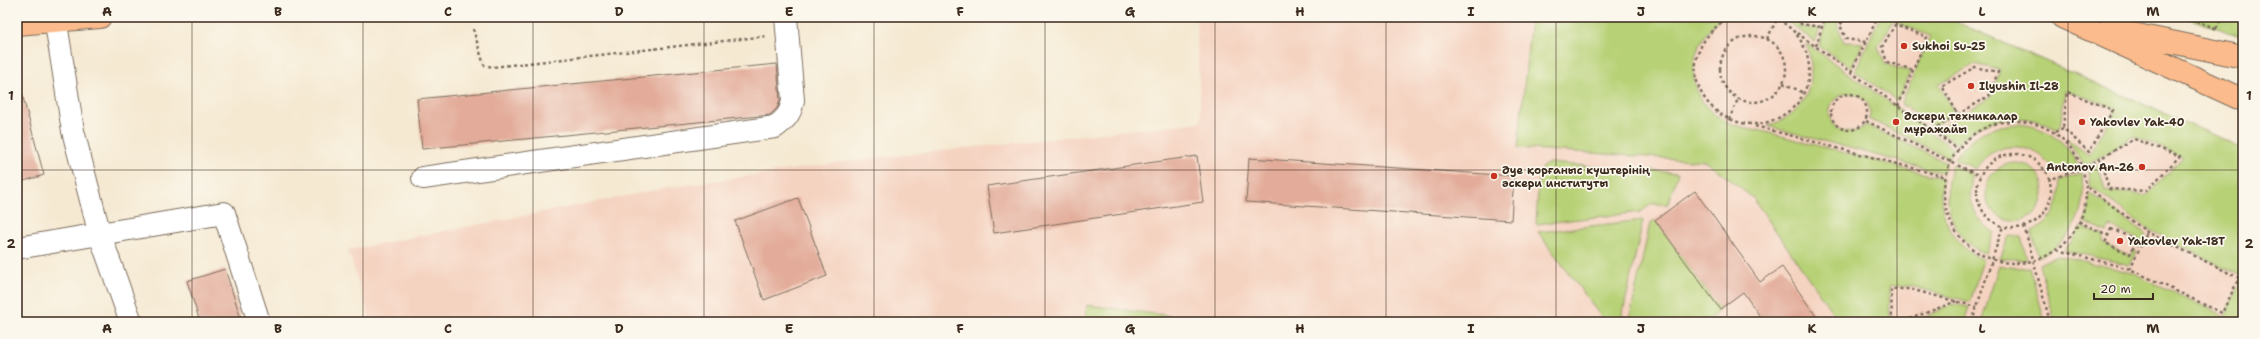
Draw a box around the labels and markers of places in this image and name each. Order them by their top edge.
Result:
place label: Sukhoi Su-25 [1912,39,1985,54]
marker: Sukhoi Su-25 [1899,41,1909,51]
place label: Ilyushin Il-28 [1979,79,2059,94]
marker: Ilyushin Il-28 [1966,81,1976,91]
place label: Әскери техникалар мұражайы [1904,109,2018,137]
place label: Yakovlev Yak-40 [2090,115,2185,130]
marker: Әскери техникалар мұражайы [1891,117,1901,127]
marker: Yakovlev Yak-40 [2077,117,2087,127]
place label: Antonov An-26 [2046,160,2134,175]
marker: Antonov An-26 [2137,162,2147,172]
place label: Әуе қорғаныс күштерінің әскери институты [1502,163,1650,191]
marker: Әуе қорғаныс күштерінің әскери институты [1489,171,1499,181]
place label: Yakovlev Yak-18T [2128,234,2225,249]
marker: Yakovlev Yak-18T [2115,236,2125,246]

